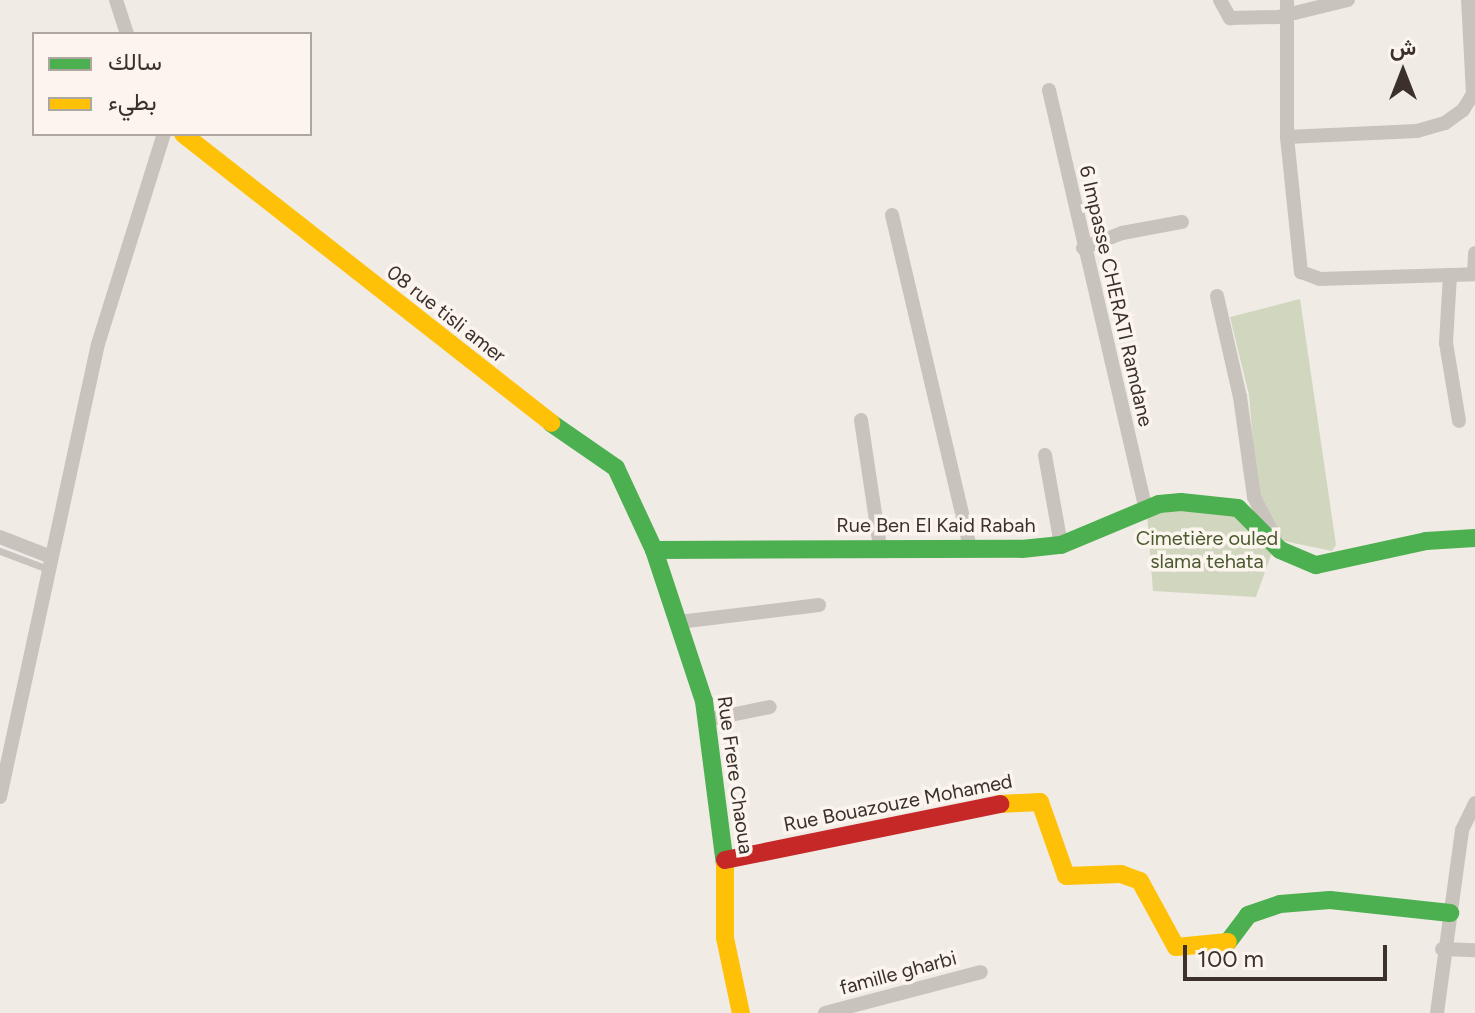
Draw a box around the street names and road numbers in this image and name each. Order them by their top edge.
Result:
street label: 6 Impasse CHERATI Ramdane [1074,163,1158,429]
street label: 08 rue tisli amer [382,260,510,368]
street label: Rue Ben El Kaid Rabah [836,513,1036,537]
street label: Rue Frere Chaoua [712,694,758,856]
street label: Rue Bouazouze Mohamed [782,769,1014,837]
street label: famille gharbi [837,946,959,1000]

